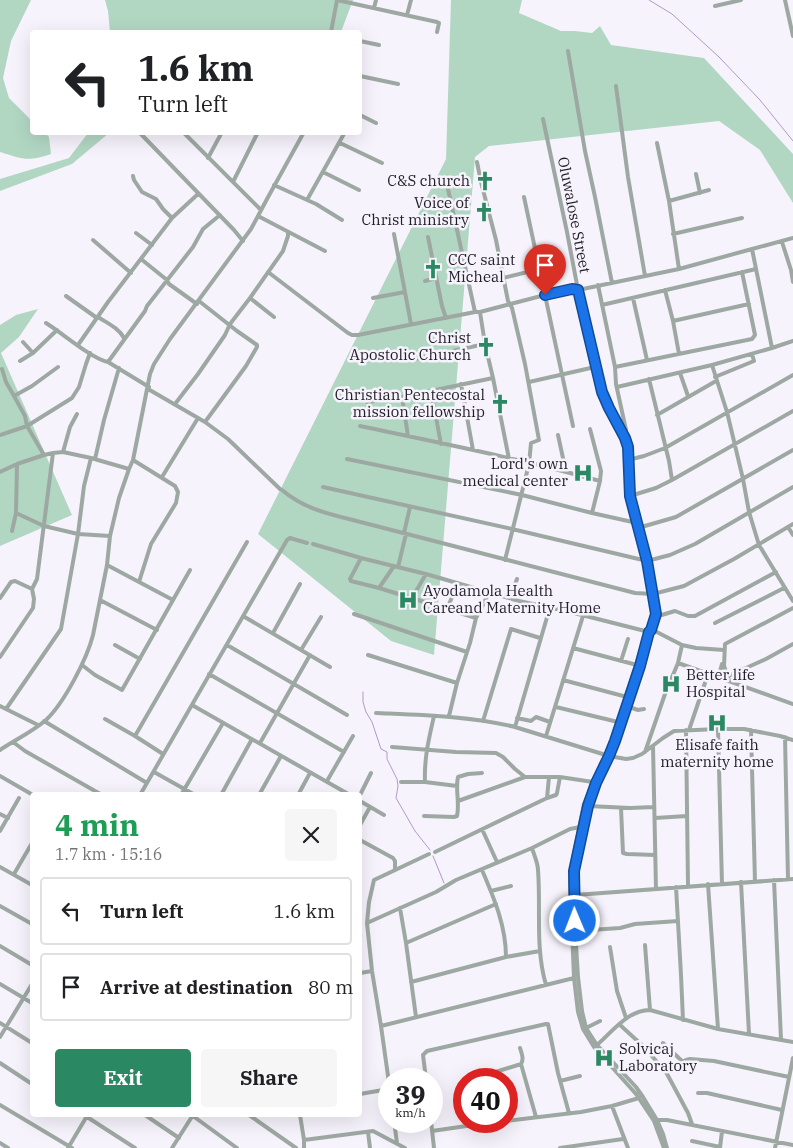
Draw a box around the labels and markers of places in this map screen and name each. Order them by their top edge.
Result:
church icon: C&S church [474,170,496,192]
place label: C&S church [387,171,470,190]
place label: Voice of Christ ministry [362,193,470,229]
church icon: Voice of Christ ministry [473,201,495,223]
pin [524,244,566,295]
place label: CCC saint Micheal [448,250,515,286]
church icon: CCC saint Micheal [422,258,444,280]
place label: Christ Apostolic Church [350,328,471,364]
church icon: Christ Apostolic Church [475,336,497,358]
place label: Christian Pentecostal mission fellowship [335,385,485,421]
church icon: Christian Pentecostal mission fellowship [489,393,511,415]
place label: Lord's own medical center [463,454,568,490]
hospital icon: Lord's own medical center [572,462,594,484]
place label: Ayodamola Health Careand Maternity Home [423,581,601,617]
hospital icon: Ayodamola Health Careand Maternity Home [397,589,419,611]
place label: Better life Hospital [686,665,755,701]
hospital icon: Better life Hospital [660,673,682,695]
hospital icon: Elisafe faith maternity home [706,712,728,734]
place label: Elisafe faith maternity home [660,735,774,771]
place label: Solvicaj Laboratory [619,1039,697,1075]
hospital icon: Solvicaj Laboratory [593,1047,615,1069]

